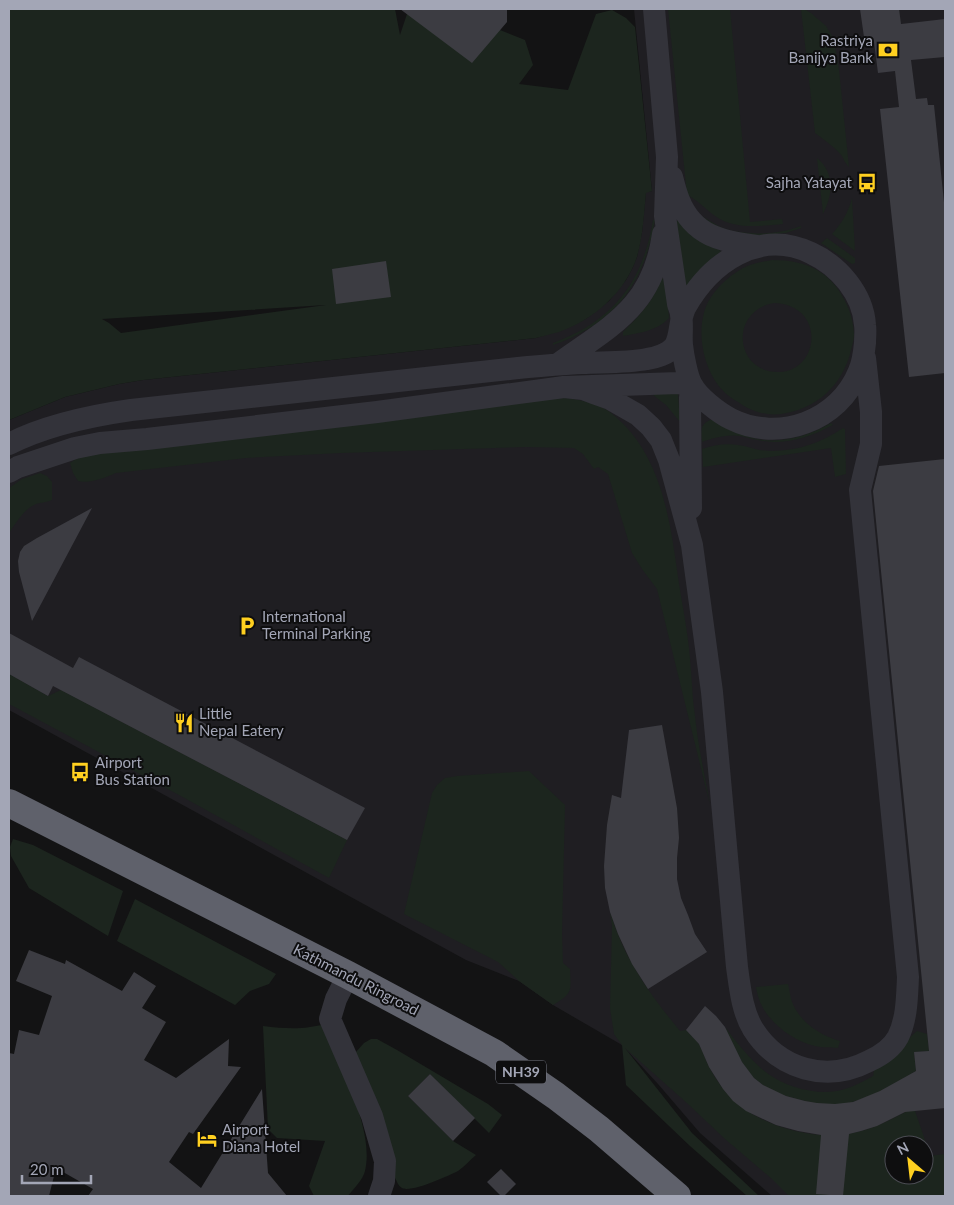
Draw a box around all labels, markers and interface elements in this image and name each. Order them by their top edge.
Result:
place label: Rastriya Banijya Bank [788,31,873,66]
bank icon: Rastriya Banijya Bank [877,39,899,61]
bus stop icon: Sajha Yatayat [856,172,878,194]
place label: Sajha Yatayat [766,173,853,191]
place label: International Terminal Parking [262,607,371,642]
parking icon: International Terminal Parking [236,615,258,637]
place label: Little Nepal Eatery [199,704,284,739]
restaurant icon: Little Nepal Eatery [173,712,195,734]
place label: Airport Bus Station [95,753,170,788]
bus stop icon: Airport Bus Station [69,761,91,783]
street label: Kathmandu Ringroad [291,940,422,1019]
road number: NH39 [496,1060,546,1084]
place label: Airport Diana Hotel [222,1120,300,1155]
hotel icon: Airport Diana Hotel [196,1128,218,1150]
north arrow [884,1135,934,1185]
text: N [894,1138,911,1158]
scale bar [22,1152,91,1184]
text: 20 m [30,1160,64,1178]

